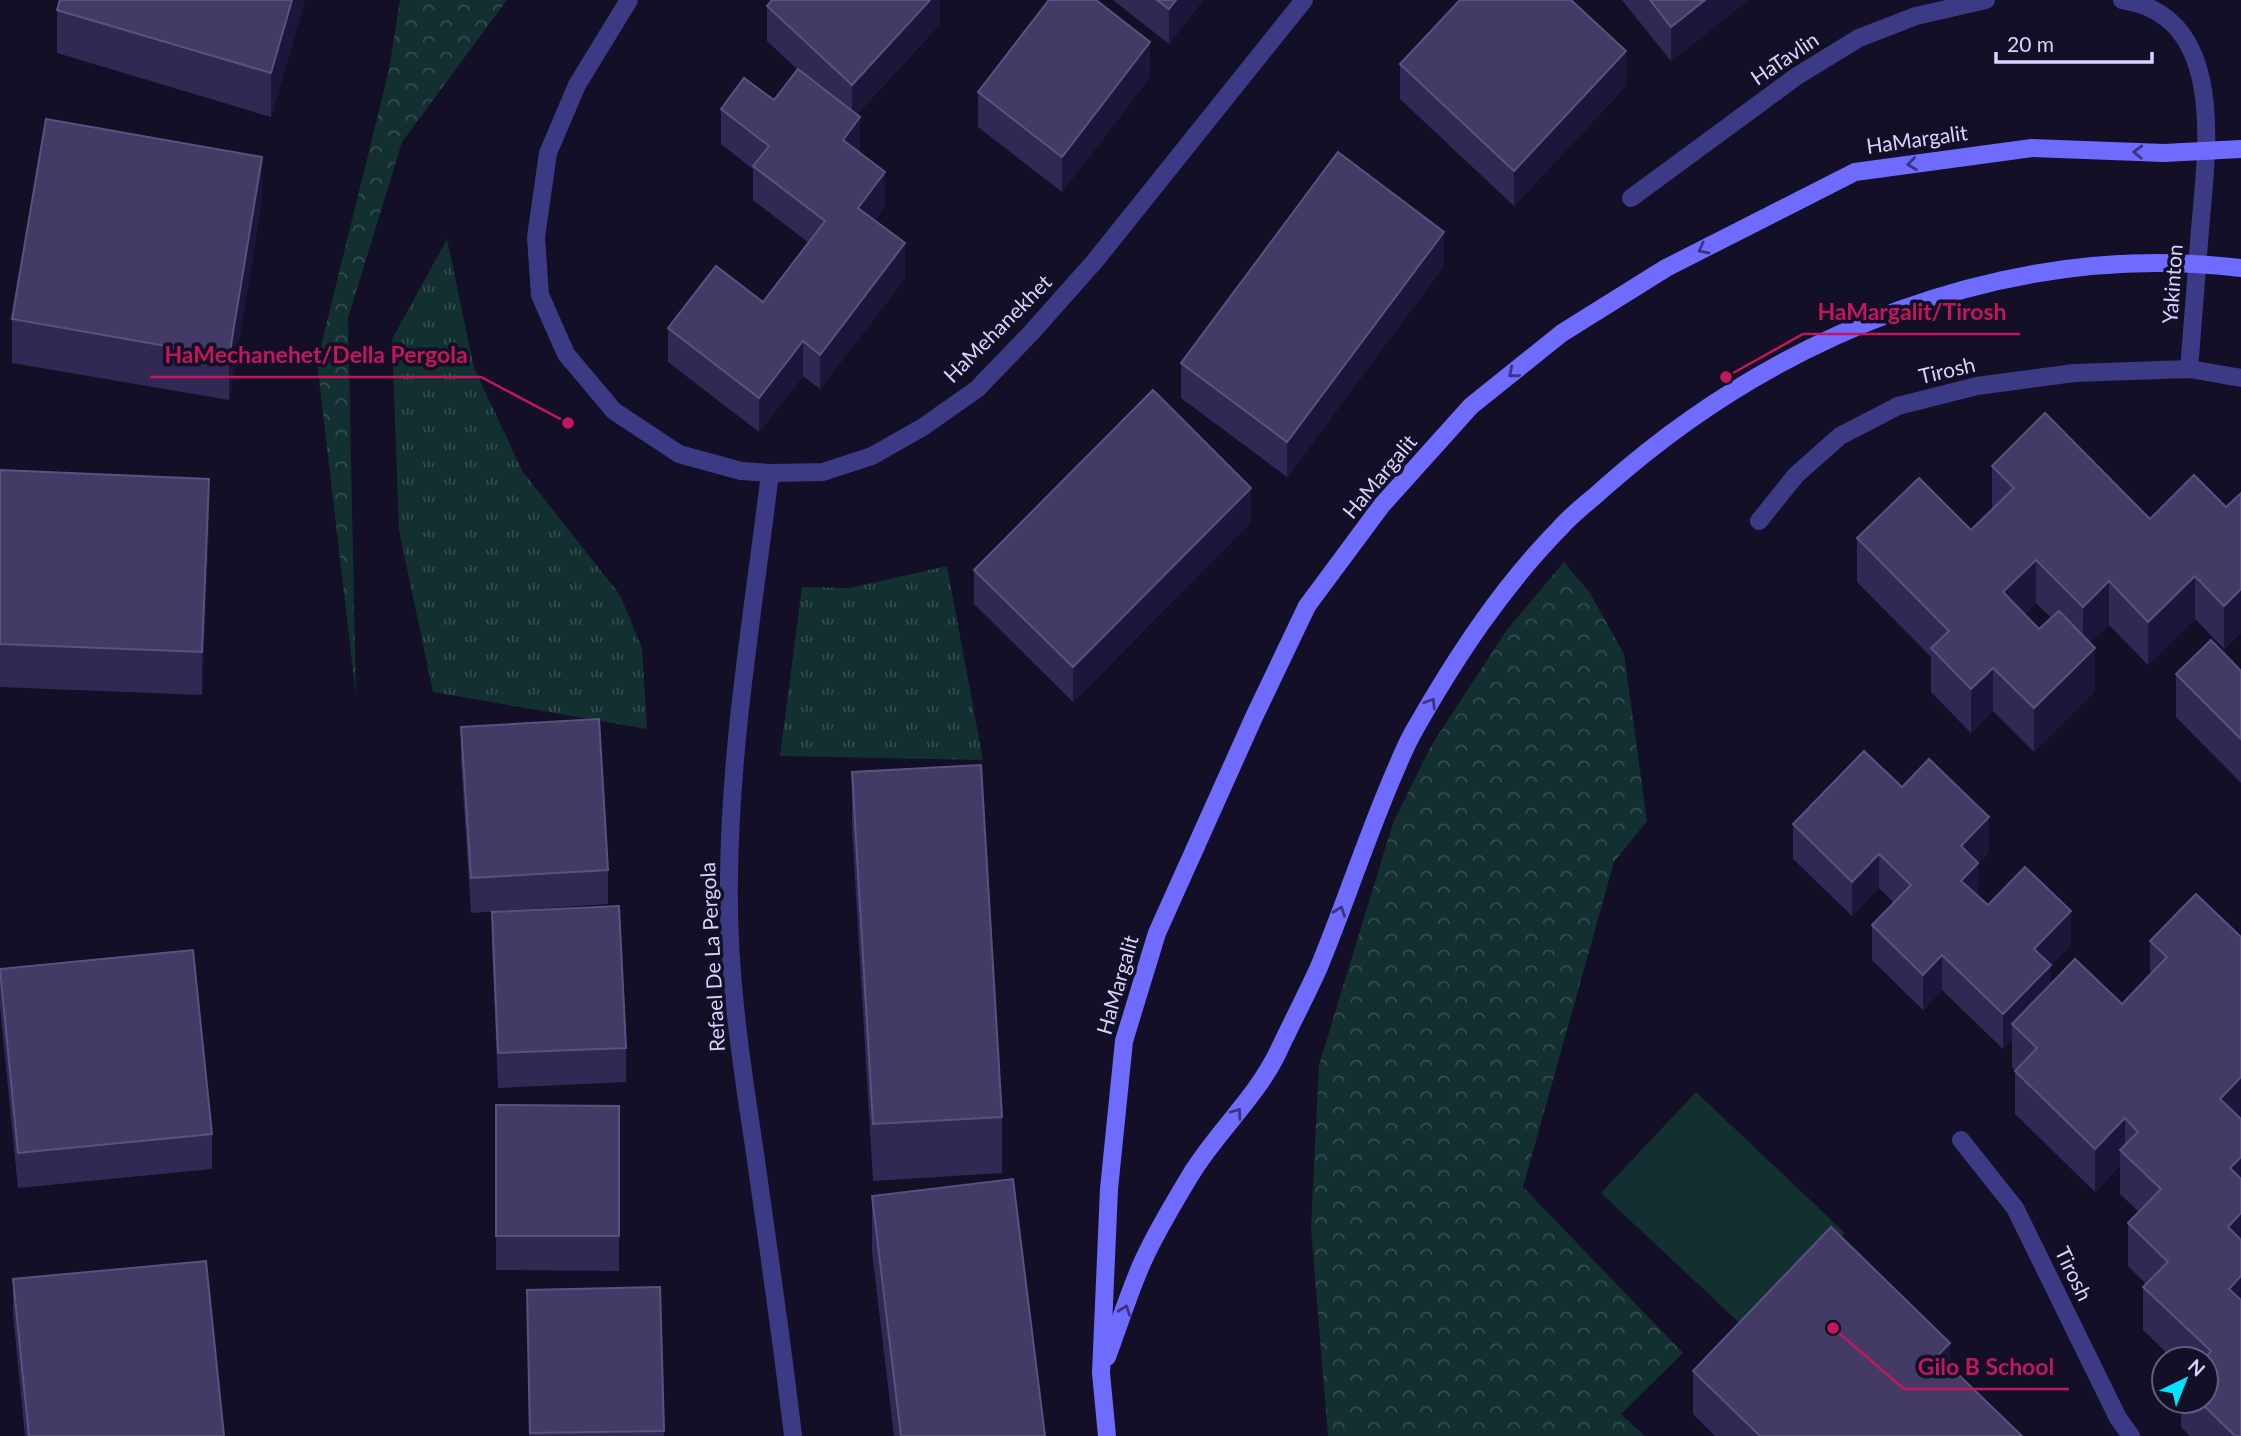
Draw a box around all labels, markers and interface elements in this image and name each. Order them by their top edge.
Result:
scale bar [1996,21,2152,65]
street label: HaTavlin [1746,26,1823,89]
text: 20 m [2007,31,2054,56]
street label: HaMargalit [1865,119,1969,158]
one-way arrow [2133,145,2144,160]
one-way arrow [1906,156,1918,171]
one-way arrow [1698,240,1711,254]
street label: Yakinton [2156,243,2187,324]
street label: HaMehanekhet [938,269,1056,387]
callout: HaMargalit/Tirosh [1803,290,2020,334]
text: HaMargalit/Tirosh [1817,297,2007,325]
callout: HaMechanehet/Della Pergola [150,333,481,377]
text: HaMechanehet/Della Pergola [164,340,468,368]
street label: Tirosh [1916,351,1977,388]
one-way arrow [1509,364,1521,377]
street label: HaMargalit [1337,429,1421,523]
one-way arrow [1422,698,1435,711]
street label: Refael De La Pergola [694,862,729,1053]
one-way arrow [1331,906,1345,918]
street label: HaMargalit [1091,932,1143,1037]
one-way arrow [1229,1108,1241,1121]
street label: Tirosh [2051,1242,2098,1305]
one-way arrow [1117,1304,1131,1316]
callout: Gilo B School [1904,1345,2069,1389]
north arrow [2150,1345,2220,1415]
text: Gilo B School [1918,1352,2054,1380]
text: N [2184,1354,2210,1381]

